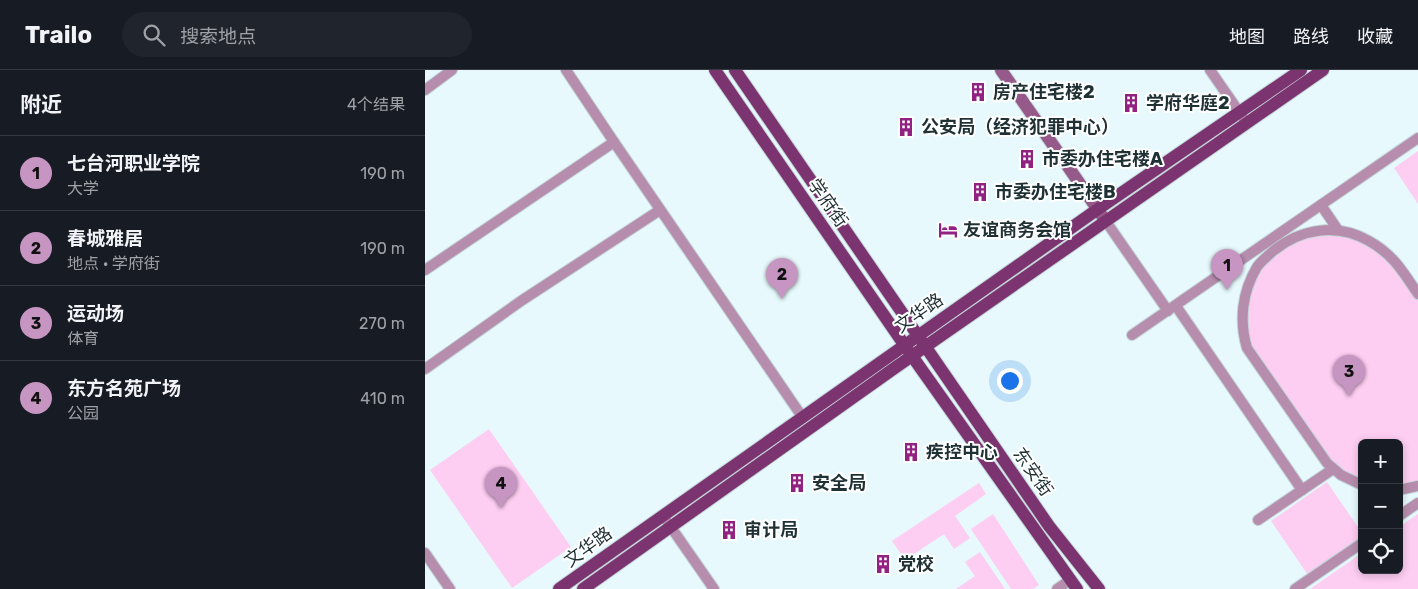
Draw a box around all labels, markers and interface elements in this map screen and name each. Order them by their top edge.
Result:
search box [122,12,472,57]
text: Trailo [25,21,92,49]
icon: search [140,21,168,49]
text: 搜索地点 [180,25,256,48]
text: 地图 [1229,26,1265,48]
text: 路线 [1293,26,1329,48]
text: 收藏 [1357,26,1393,48]
building icon: 房产住宅楼2 [967,81,989,103]
place label: 房产住宅楼2 [993,81,1095,103]
text: 附近 [20,92,62,117]
building icon: 学府华庭2 [1120,92,1142,114]
place label: 学府华庭2 [1146,92,1230,114]
text: 4个结果 [347,95,405,114]
building icon: 公安局（经济犯罪中心） [895,116,917,138]
place label: 公安局（经济犯罪中心） [921,116,1119,138]
building icon: 市委办住宅楼A [1016,148,1038,170]
place label: 市委办住宅楼A [1042,148,1163,170]
text: 七台河职业学院 [67,152,200,175]
text: 1 [32,164,40,183]
text: 190 m [360,164,405,183]
street label: 学府街 [804,175,852,231]
text: 大学 [67,179,99,198]
building icon: 市委办住宅楼B [969,181,991,203]
place label: 市委办住宅楼B [995,181,1116,203]
hotel icon: 友谊商务会馆 [937,219,959,241]
place label: 友谊商务会馆 [963,219,1071,241]
text: 春城雅居 [67,227,143,250]
text: 2 [31,239,41,258]
text: 190 m [360,239,405,258]
pin: 1 [1211,249,1243,290]
text: 地点 · 学府街 [67,254,160,273]
pin: 2 [766,258,798,299]
street label: 文华路 [891,289,947,337]
text: 运动场 [67,302,124,325]
text: 3 [31,314,41,333]
text: 270 m [359,314,405,333]
text: 体育 [67,329,99,348]
pin: 3 [1333,355,1365,396]
your location [997,368,1023,394]
text: 东方名苑广场 [67,377,181,400]
text: 4 [31,389,41,408]
text: 410 m [360,389,405,408]
text: 公园 [67,404,99,423]
map controls [1358,439,1403,574]
button: + [1358,439,1403,484]
building icon: 疾控中心 [900,441,922,463]
place label: 疾控中心 [926,441,998,463]
street label: 东安街 [1009,444,1057,500]
pin: 4 [485,467,517,508]
building icon: 安全局 [786,472,808,494]
place label: 安全局 [812,472,866,494]
button: − [1358,484,1403,529]
building icon: 审计局 [718,519,740,541]
place label: 审计局 [744,519,798,541]
street label: 文华路 [560,522,616,572]
button: locate [1358,529,1403,574]
building icon: 党校 [872,553,894,575]
place label: 党校 [898,553,934,575]

